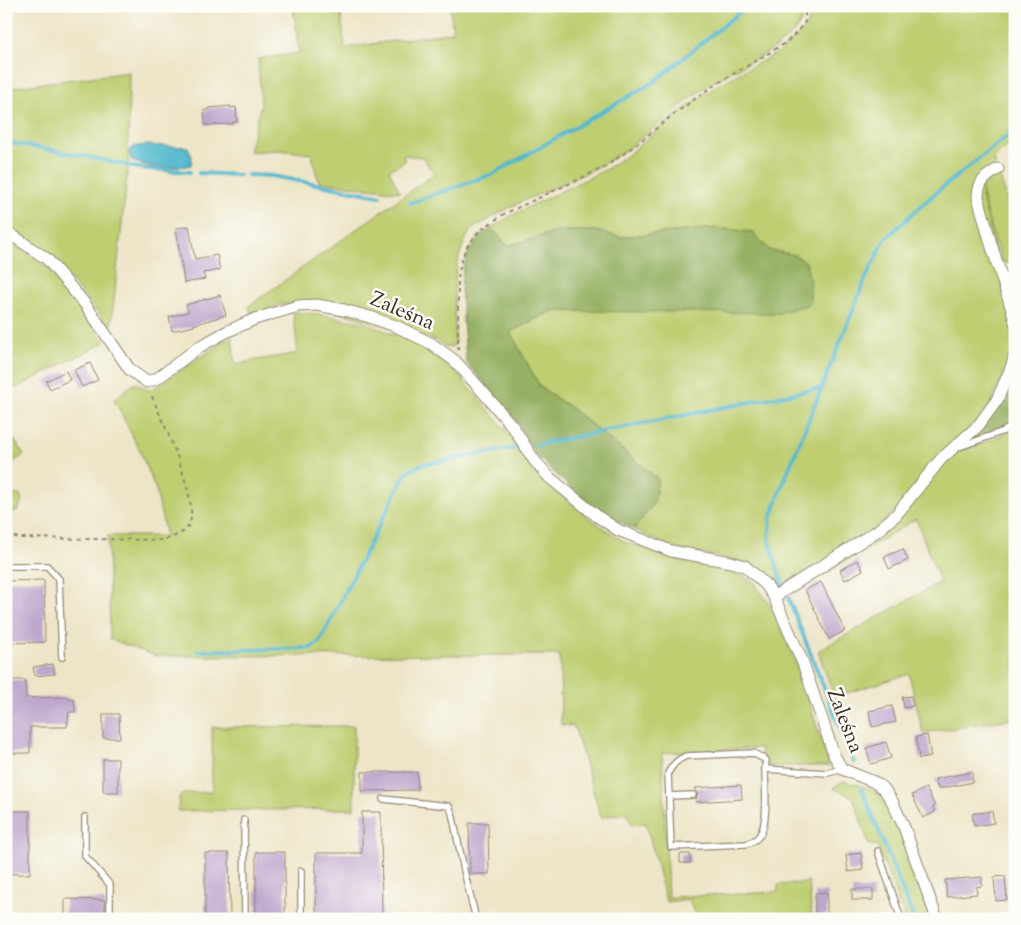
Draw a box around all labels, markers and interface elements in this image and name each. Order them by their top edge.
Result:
street label: Zaleśna [365,285,439,339]
street label: Zaleśna [818,684,870,758]

